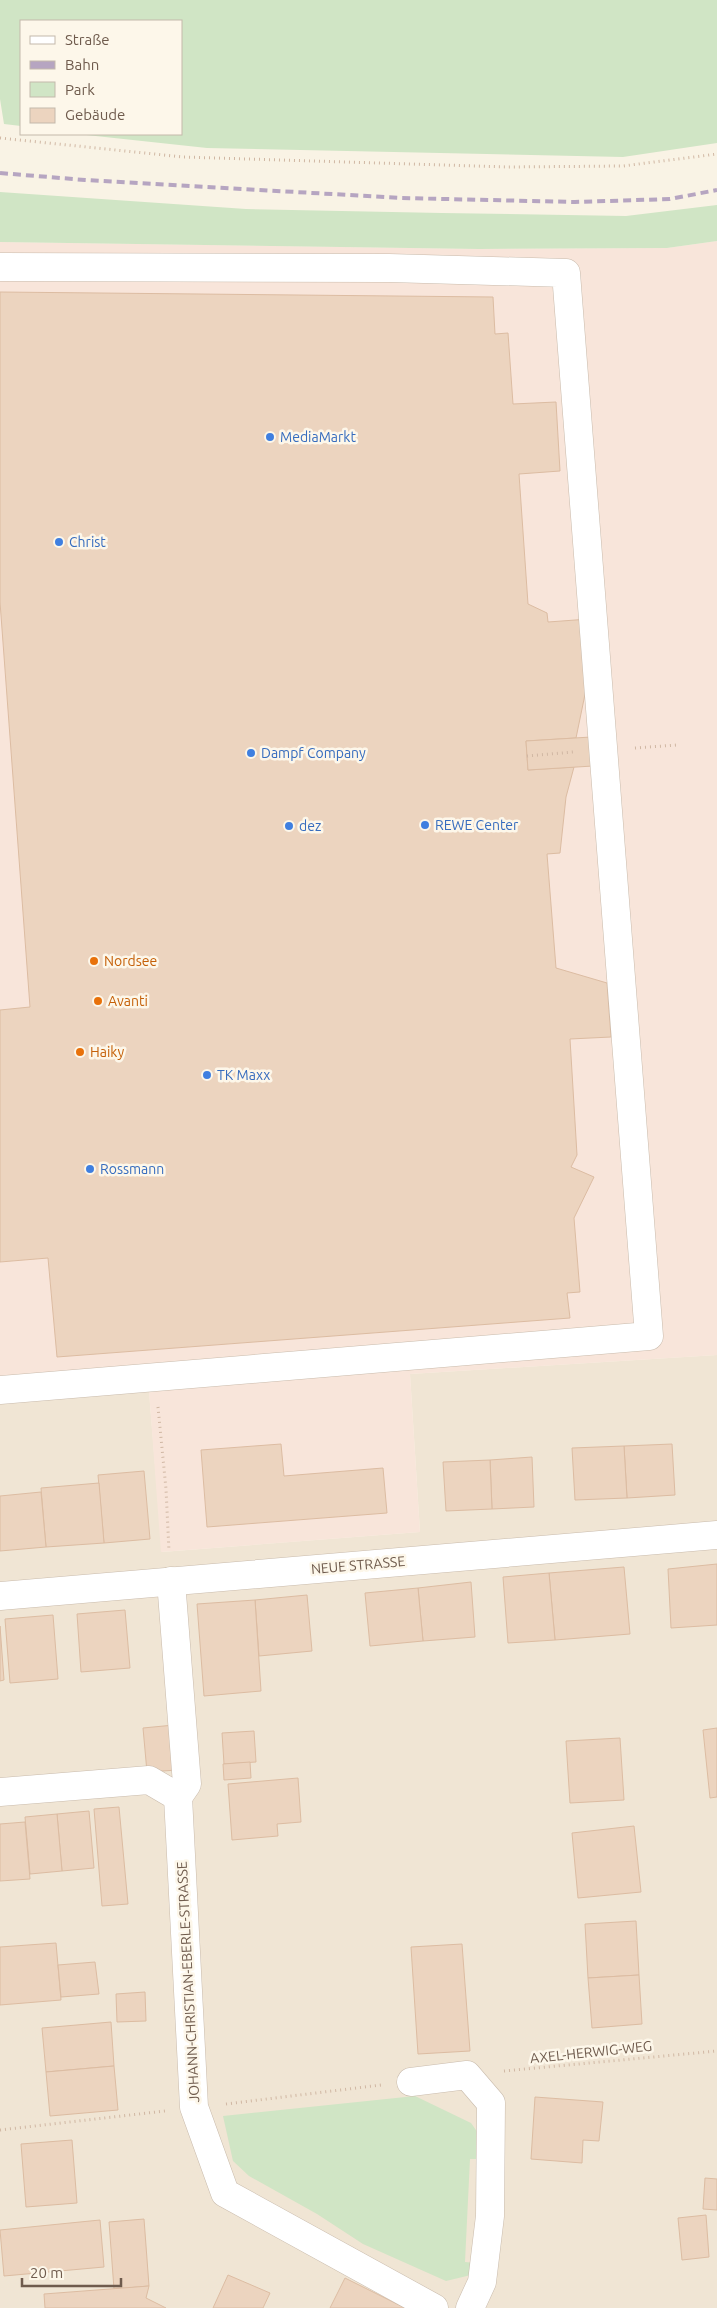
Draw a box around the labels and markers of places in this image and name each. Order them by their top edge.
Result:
place label: MediaMarkt [280,429,356,445]
marker: MediaMarkt [264,431,276,443]
place label: Christ [69,534,106,550]
marker: Christ [53,536,65,548]
place label: Dampf Company [261,745,366,761]
marker: Dampf Company [245,747,257,759]
place label: REWE Center [435,817,519,833]
place label: dez [299,818,321,834]
marker: REWE Center [419,819,431,831]
marker: dez [283,820,295,832]
place label: Nordsee [104,953,157,969]
marker: Nordsee [88,955,100,967]
place label: Avanti [108,993,148,1009]
marker: Avanti [92,995,104,1007]
place label: Haiky [90,1044,124,1060]
marker: Haiky [74,1046,86,1058]
place label: TK Maxx [217,1067,270,1083]
marker: TK Maxx [201,1069,213,1081]
place label: Rossmann [100,1161,164,1177]
marker: Rossmann [84,1163,96,1175]

